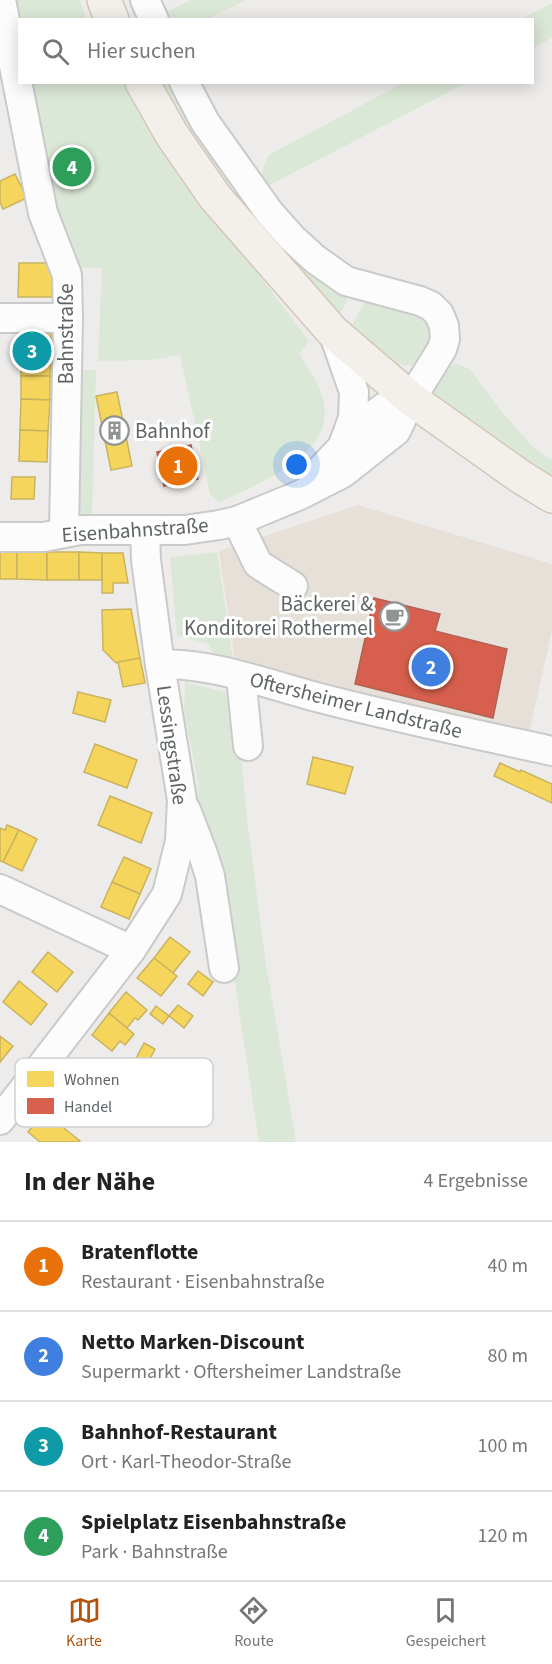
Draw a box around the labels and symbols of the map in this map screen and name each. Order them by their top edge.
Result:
pin: 4 [52,144,92,190]
street label: Bahnstraße [51,283,81,385]
pin: 3 [12,328,51,374]
building icon: Bahnhof [98,415,130,447]
place label: Bahnhof [135,416,211,446]
pin: 1 [158,444,198,488]
your location [282,450,311,479]
street label: Eisenbahnstraße [61,510,209,550]
place label: Bäckerei & Konditorei Rothermel [184,589,373,643]
cafe icon: Bäckerei & Konditorei Rothermel [378,600,410,632]
pin: 2 [412,644,450,690]
street label: Oftersheimer Landstraße [247,664,465,746]
street label: Lessingstraße [149,683,195,807]
legend [15,1058,213,1127]
text: Wohnen [64,1069,119,1091]
text: Handel [64,1096,112,1118]

